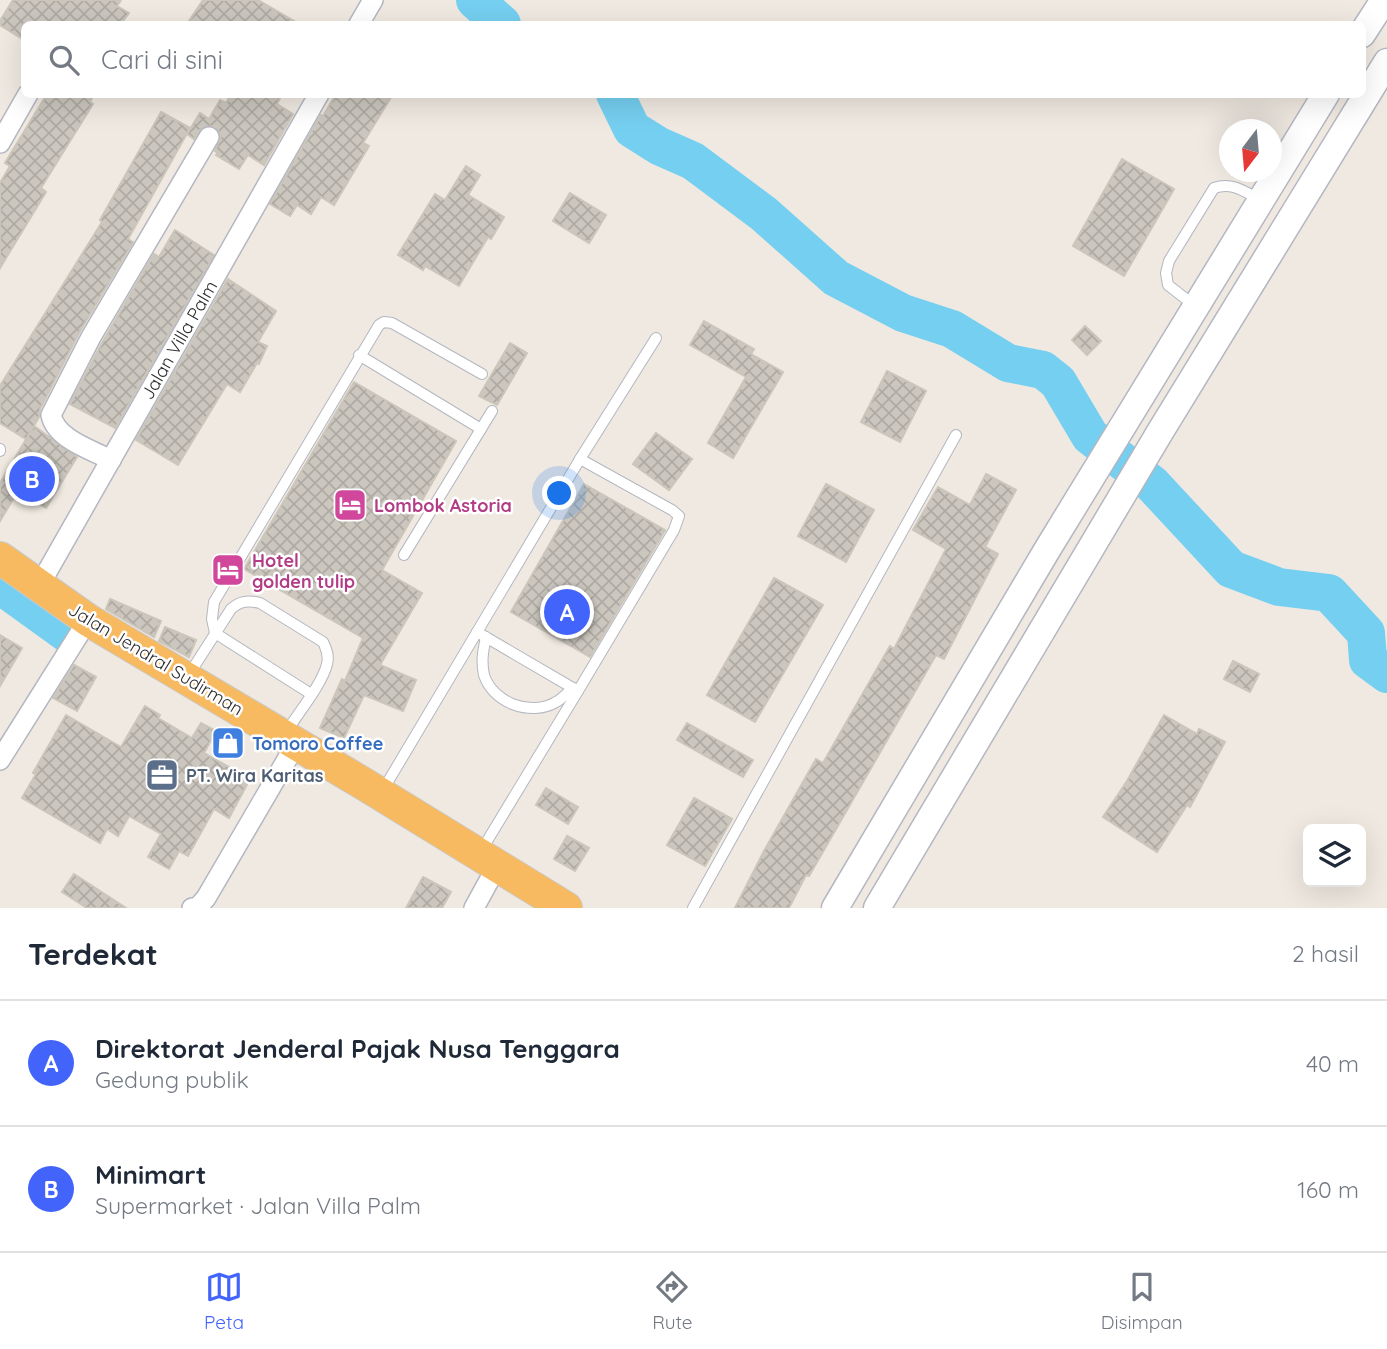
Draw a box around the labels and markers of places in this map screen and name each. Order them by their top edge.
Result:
pin: B [9,453,55,505]
hotel icon: Lombok Astoria [331,486,369,524]
place label: Lombok Astoria [374,494,512,517]
place label: Hotel golden tulip [252,549,355,593]
hotel icon: Hotel golden tulip [209,551,247,589]
pin: A [544,586,590,638]
shop icon: Tomoro Coffee [209,724,247,762]
place label: Tomoro Coffee [252,732,383,755]
office icon: PT. Wira Karitas [143,756,181,794]
place label: PT. Wira Karitas [186,764,324,787]

